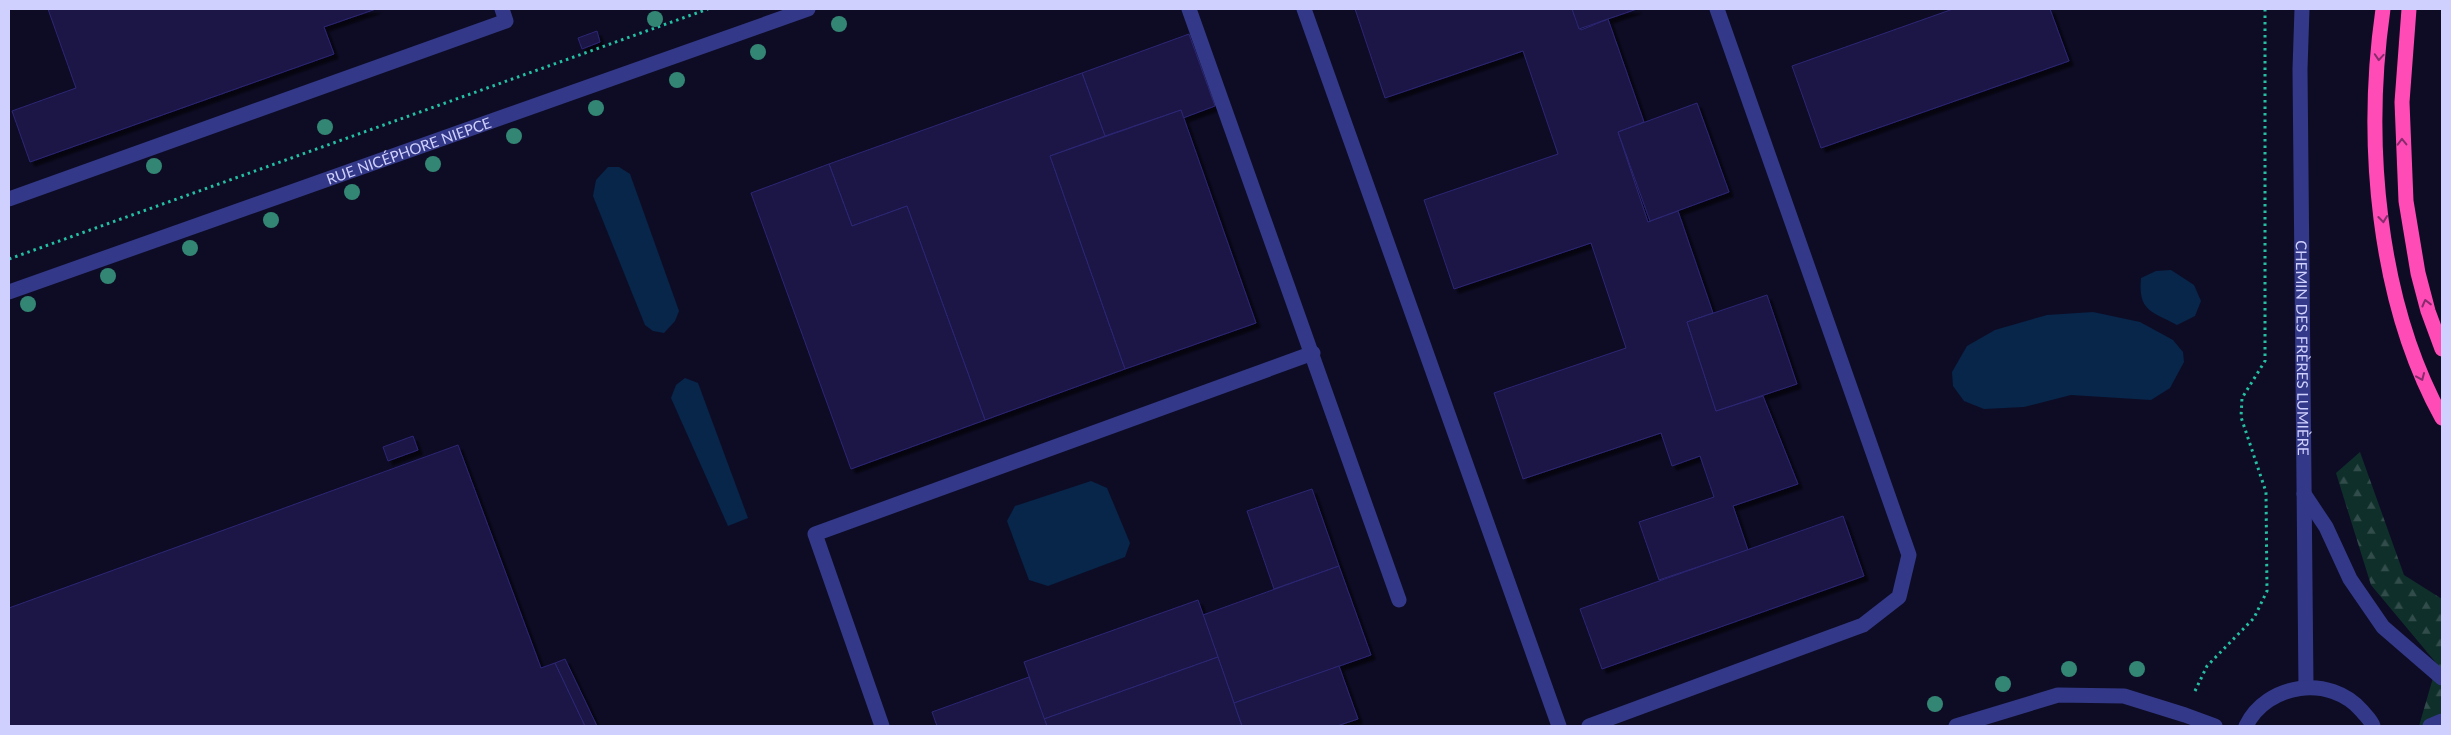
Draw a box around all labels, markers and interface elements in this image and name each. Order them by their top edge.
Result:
one-way arrow [2373,54,2384,62]
street label: RUE NICÉPHORE NIEPCE [324,113,494,188]
one-way arrow [2397,138,2408,146]
one-way arrow [2377,216,2388,224]
street label: CHEMIN DES FRÈRES LUMIÈRE [2293,240,2313,456]
one-way arrow [2421,299,2431,307]
one-way arrow [2415,372,2426,381]

